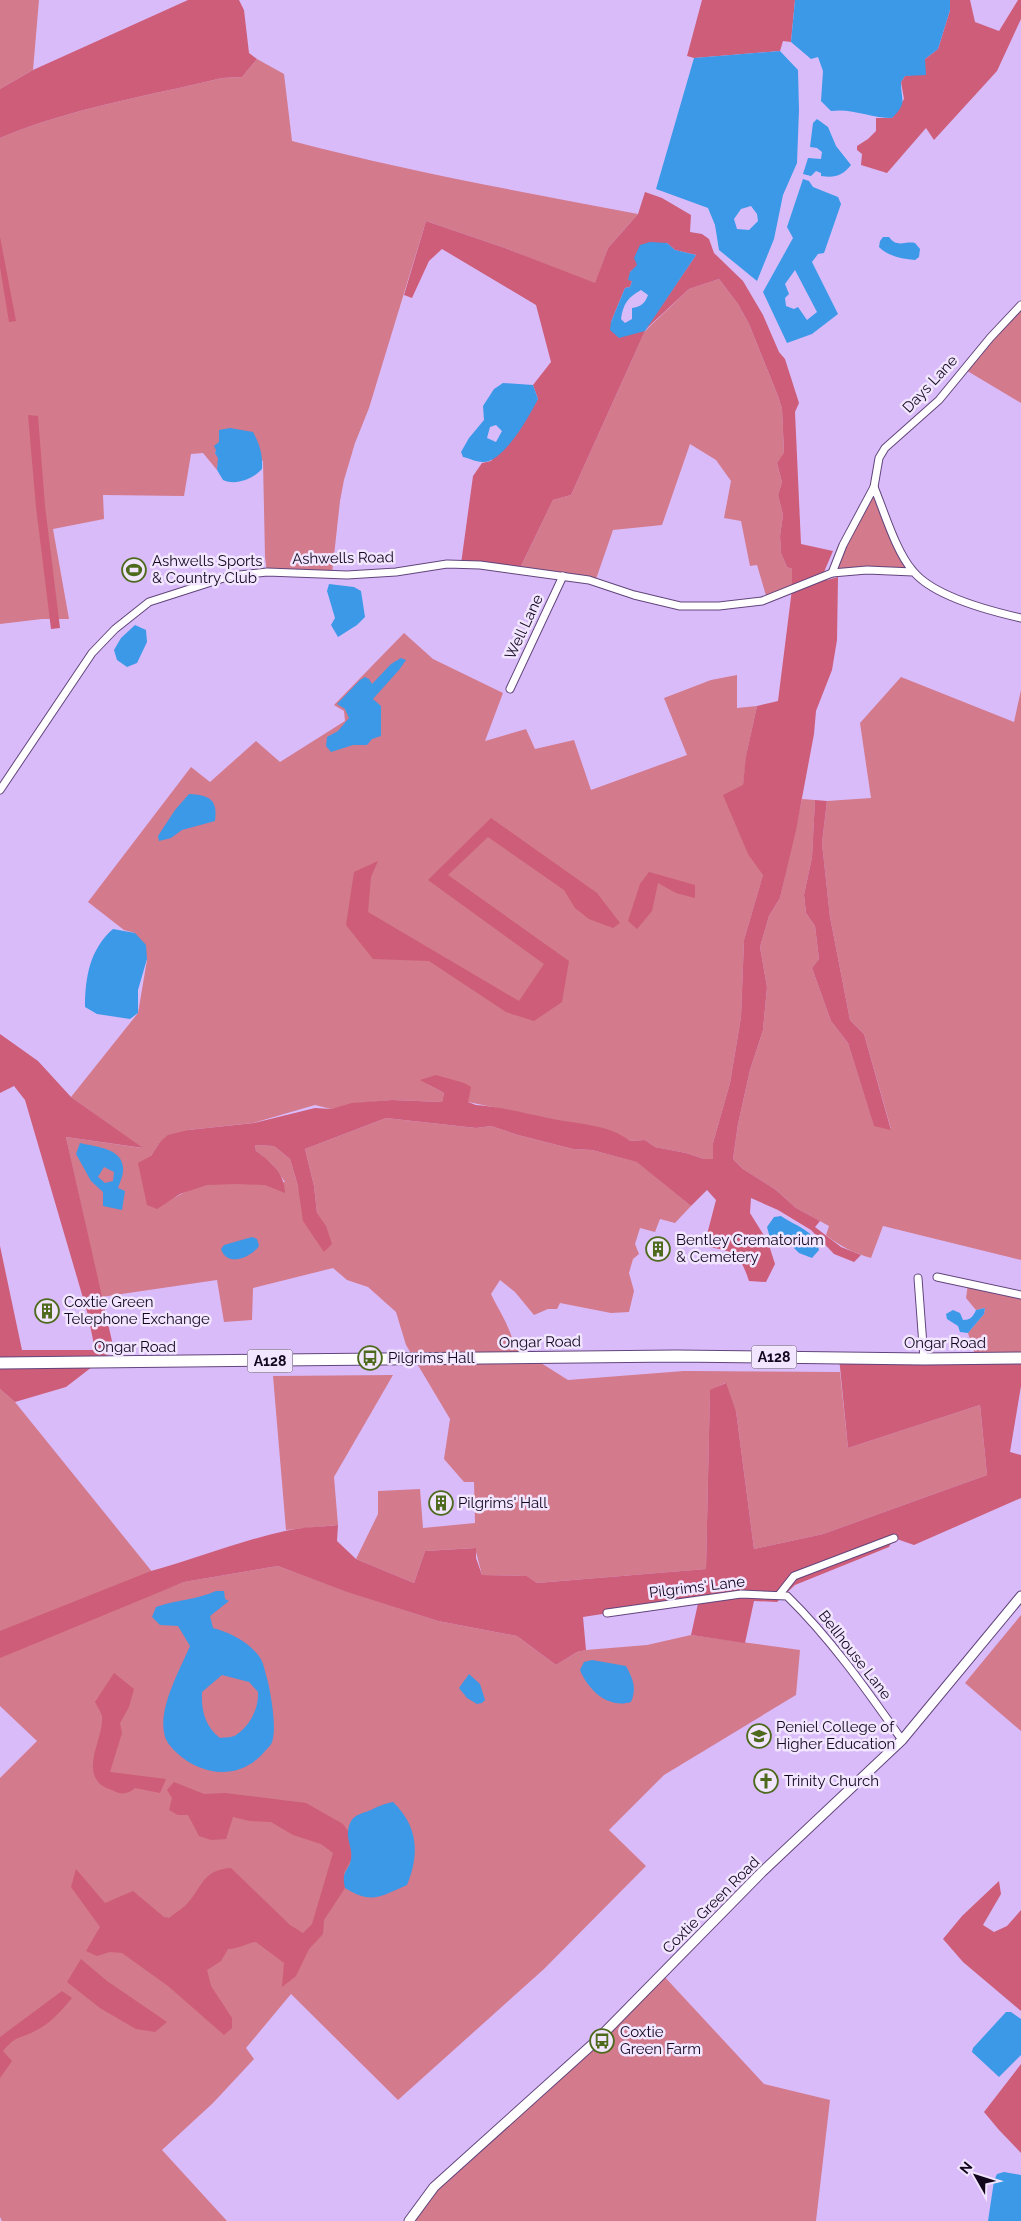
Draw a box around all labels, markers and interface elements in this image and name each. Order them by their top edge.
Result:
street label: Days Lane [899,351,961,417]
street label: Ashwells Road [292,548,394,568]
place label: Ashwells Sports & Country Club [152,552,263,587]
sports icon: Ashwells Sports & Country Club [121,557,147,583]
street label: Well Lane [501,592,547,662]
place label: Bentley Crematorium & Cemetery [676,1231,824,1266]
building icon: Bentley Crematorium & Cemetery [645,1236,671,1262]
place label: Coxtie Green Telephone Exchange [64,1293,210,1328]
building icon: Coxtie Green Telephone Exchange [34,1298,60,1324]
street label: Ongar Road [499,1332,581,1352]
street label: Ongar Road [904,1334,986,1352]
street label: Ongar Road [94,1338,176,1356]
bus stop icon: Pilgrims Hall [357,1345,383,1371]
road number: A128 [752,1345,796,1368]
place label: Pilgrims Hall [388,1349,476,1367]
road number: A128 [248,1350,292,1372]
building icon: Pilgrims' Hall [428,1490,454,1516]
place label: Pilgrims' Hall [458,1494,548,1512]
street label: Pilgrims' Lane [648,1572,746,1602]
street label: Bellhouse Lane [815,1607,895,1703]
place label: Peniel College of Higher Education [776,1718,895,1753]
school or university icon: Peniel College of Higher Education [746,1723,772,1749]
church icon: Trinity Church [753,1768,779,1794]
place label: Trinity Church [784,1772,879,1790]
street label: Coxtie Green Road [659,1853,763,1957]
place label: Coxtie Green Farm [620,2023,701,2058]
bus stop icon: Coxtie Green Farm [589,2028,615,2054]
north arrow [951,2151,1001,2201]
text: N [956,2159,975,2177]

